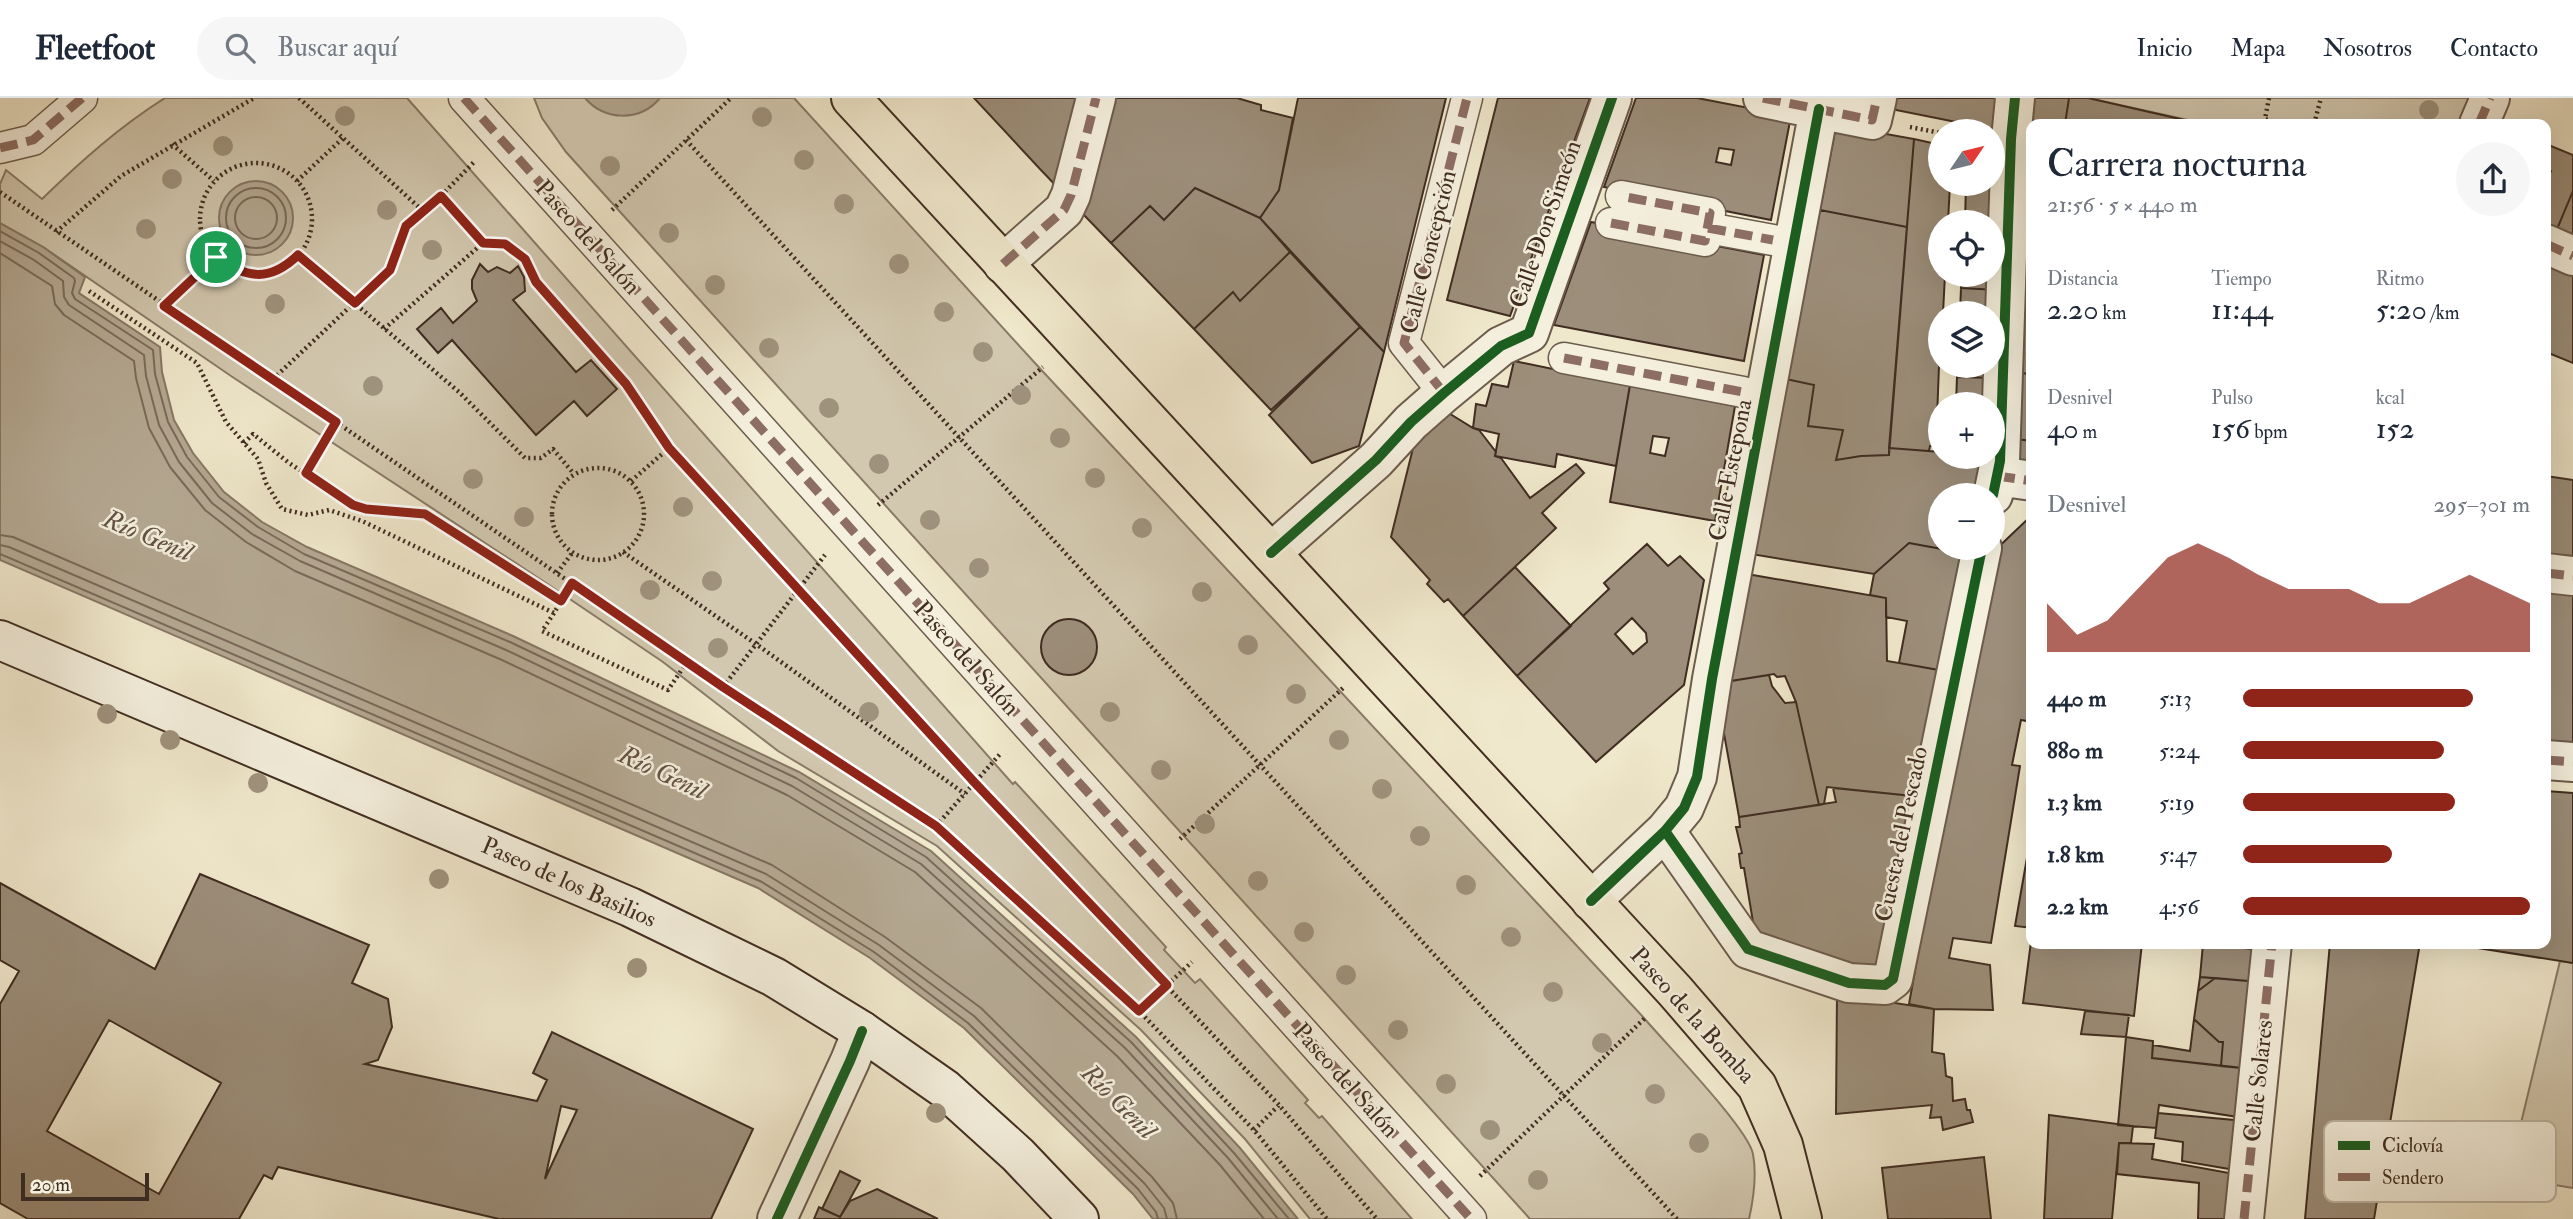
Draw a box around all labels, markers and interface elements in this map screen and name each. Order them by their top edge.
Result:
search box [197,17,687,80]
text: Fleetfoot [35,28,155,69]
icon: search [221,29,259,67]
text: Buscar aquí [277,32,398,64]
text: Inicio [2137,33,2192,64]
text: Mapa [2230,33,2285,64]
text: Nosotros [2323,33,2412,64]
text: Contacto [2450,33,2538,64]
north arrow [1928,119,2006,196]
map controls [1928,119,2005,560]
street label: Calle Don Simeón [1502,136,1589,312]
text: Carrera nocturna [2047,140,2307,188]
button: share [2456,142,2530,216]
street label: Calle Concepción [1393,167,1464,337]
street label: Paseo del Salón [528,173,647,301]
text: 21:56 · 5 × 440 m [2047,190,2198,219]
button: locate [1928,210,2005,287]
pin [186,227,246,287]
icon: arrive [197,238,235,276]
text: Distancia [2047,267,2118,291]
text: Tiempo [2211,267,2272,291]
text: Ritmo [2376,267,2424,291]
text: 2.20 [2047,291,2099,328]
text: 11:44 [2211,291,2273,328]
text: 5:20 [2376,291,2427,328]
button: layers [1928,301,2005,378]
text: km [2099,301,2126,325]
text: /km [2427,301,2460,325]
text: Desnivel [2047,386,2113,410]
text: Pulso [2211,386,2253,410]
text: kcal [2376,386,2405,410]
button: + [1928,392,2005,469]
street label: Calle Estepona [1702,395,1760,544]
text: 40 [2047,410,2079,447]
text: 156 [2211,410,2250,447]
text: 152 [2376,410,2415,447]
text: m [2079,420,2097,444]
text: bpm [2250,420,2288,444]
button: − [1928,483,2005,560]
text: Desnivel [2047,490,2126,519]
text: 295–301 m [2433,490,2530,519]
water label: Río Genil [98,503,198,570]
street label: Paseo del Salón [907,594,1026,722]
text: 440 m [2047,684,2106,713]
text: 5:13 [2159,684,2192,713]
text: 880 m [2047,736,2103,765]
text: 5:24 [2159,736,2199,765]
water label: Río Genil [613,738,713,808]
street label: Cuesta del Pescado [1868,744,1935,925]
text: 1.3 km [2047,788,2102,817]
text: 5:19 [2159,788,2195,817]
street label: Paseo de los Basilios [476,830,661,935]
text: 1.8 km [2047,840,2104,869]
text: 5:47 [2159,840,2197,869]
text: 2.2 km [2047,892,2108,921]
text: 4:56 [2159,892,2199,921]
street label: Paseo de la Bomba [1623,940,1763,1091]
street label: Paseo del Salón [1286,1016,1405,1144]
street label: Calle Solares [2237,1018,2280,1144]
water label: Río Genil [1073,1057,1164,1147]
legend [2324,1121,2556,1202]
text: Ciclovía [2382,1134,2443,1158]
text: Sendero [2382,1166,2444,1190]
scale bar [21,1170,149,1202]
text: 20 m [32,1173,70,1197]

